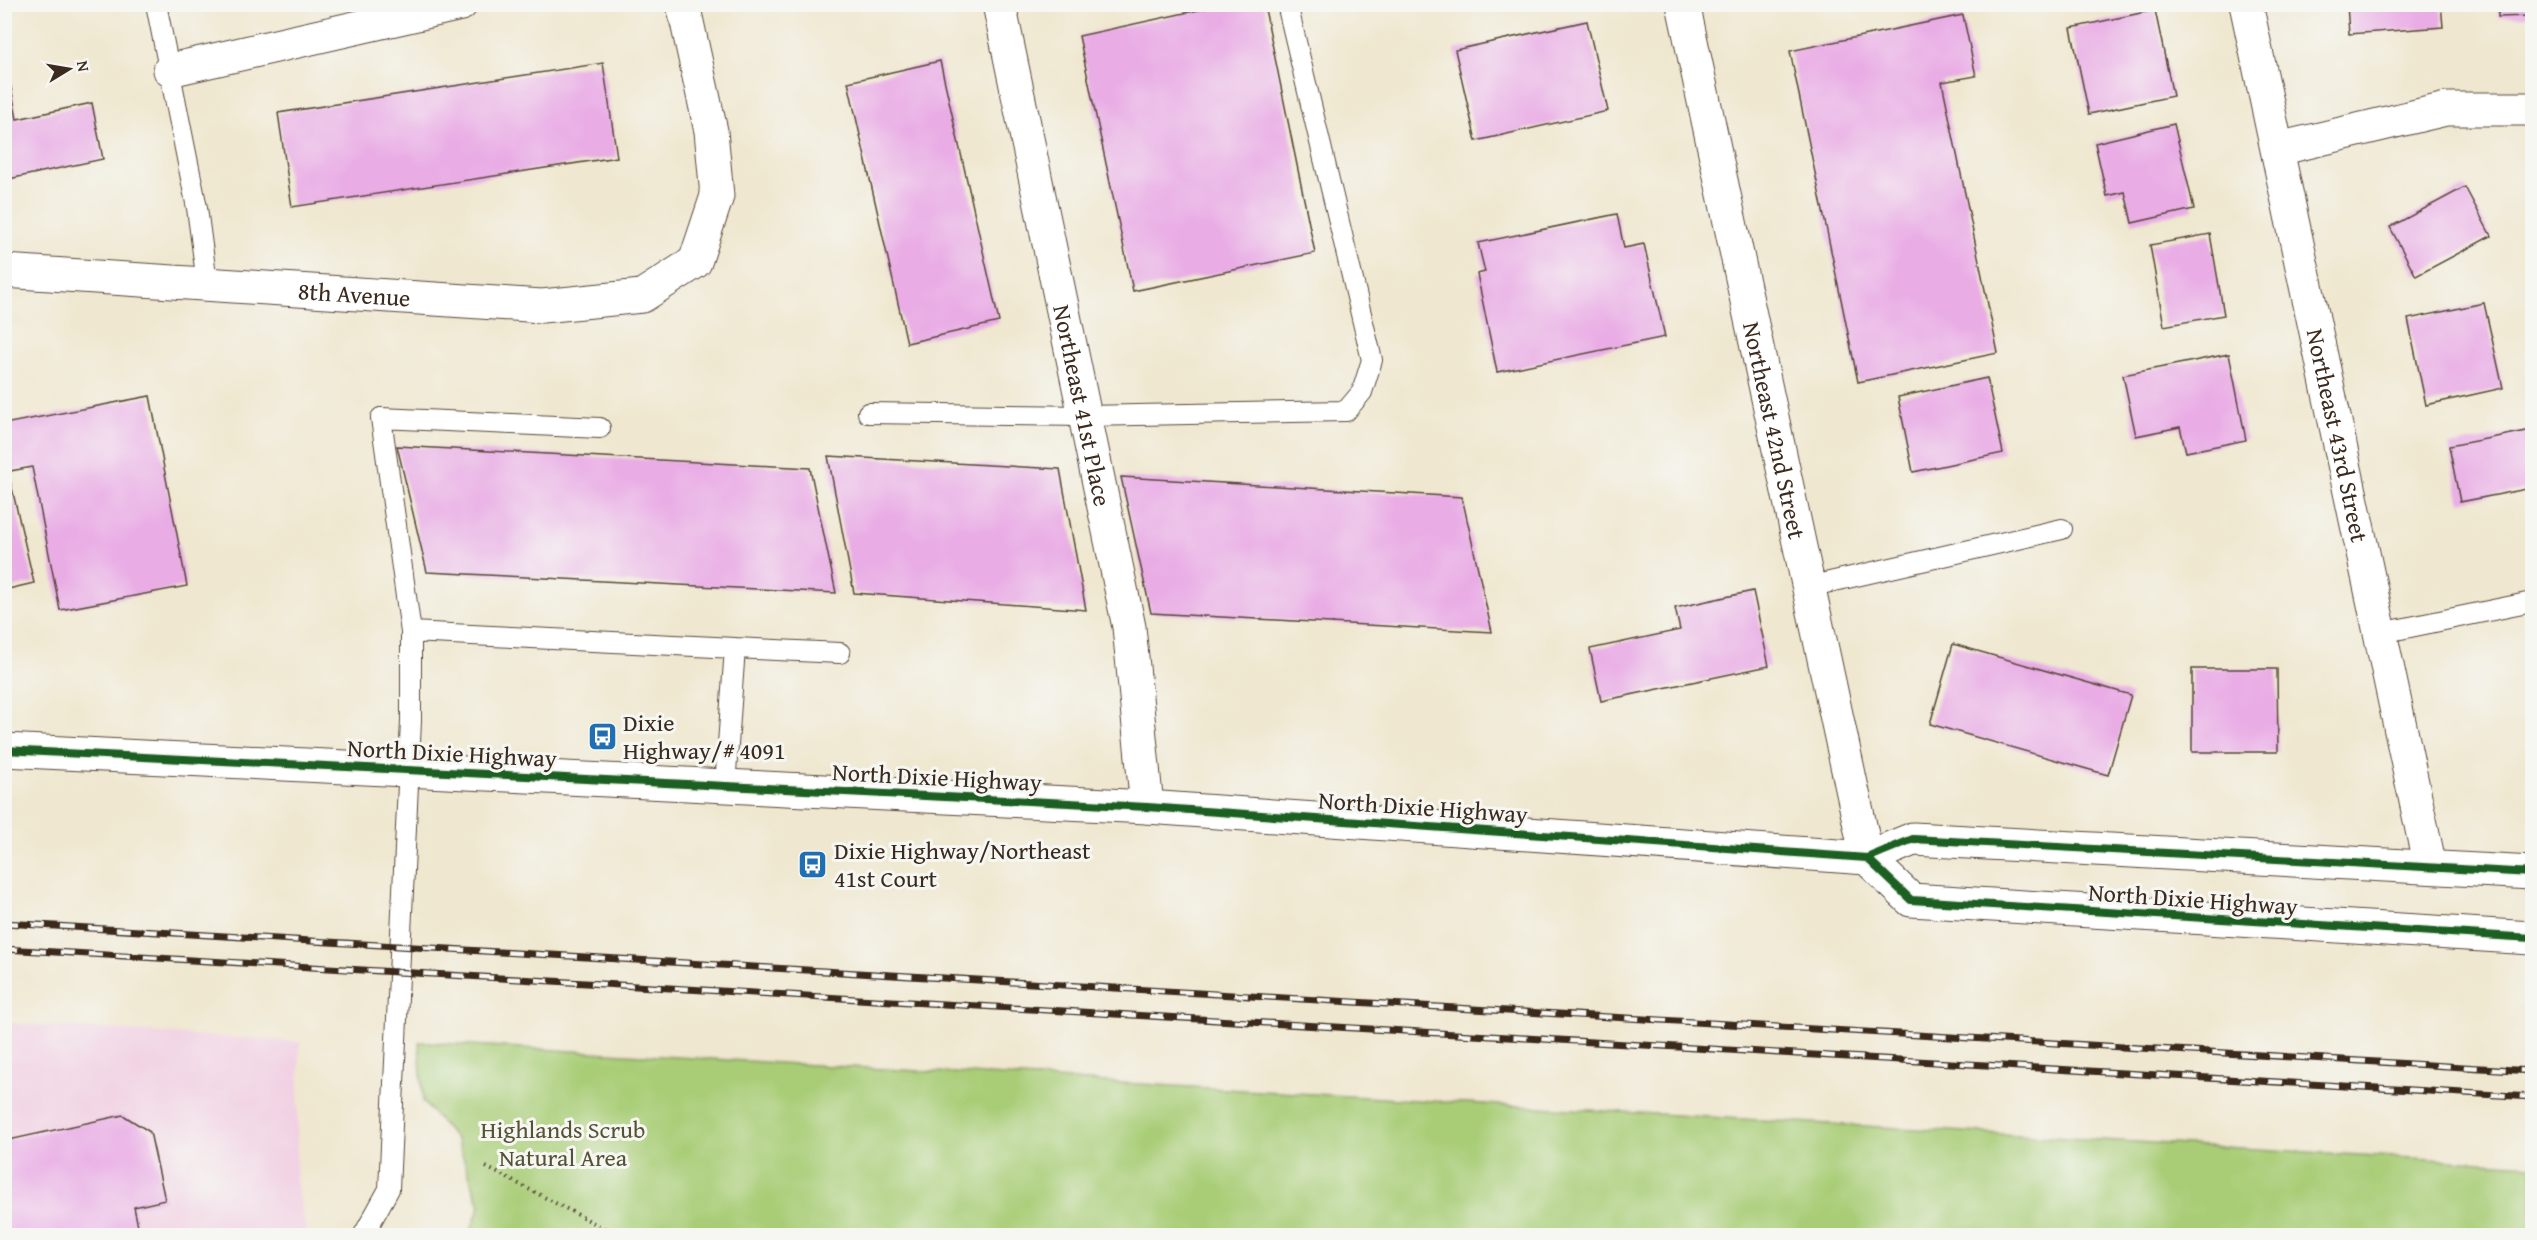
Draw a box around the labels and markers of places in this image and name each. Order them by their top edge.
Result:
place label: Dixie Highway/# 4091 [623,705,785,768]
bus stop icon: Dixie Highway/# 4091 [586,720,618,752]
place label: Dixie Highway/Northeast 41st Court [834,833,1091,896]
bus stop icon: Dixie Highway/Northeast 41st Court [797,848,829,880]

